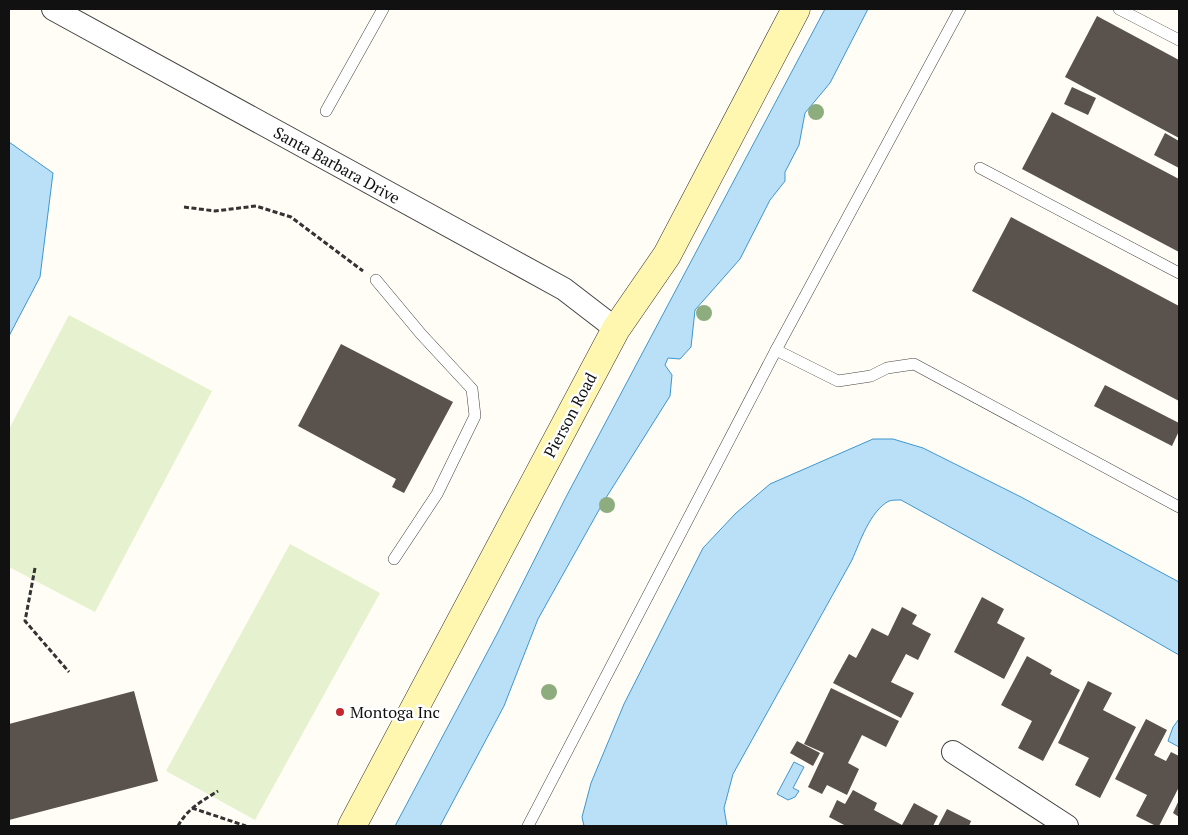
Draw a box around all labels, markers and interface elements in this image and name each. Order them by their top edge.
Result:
street label: Santa Barbara Drive [270,121,404,209]
street label: Pierson Road [538,368,602,461]
place label: Montoga Inc [350,701,440,723]
marker: Montoga Inc [334,706,346,718]

